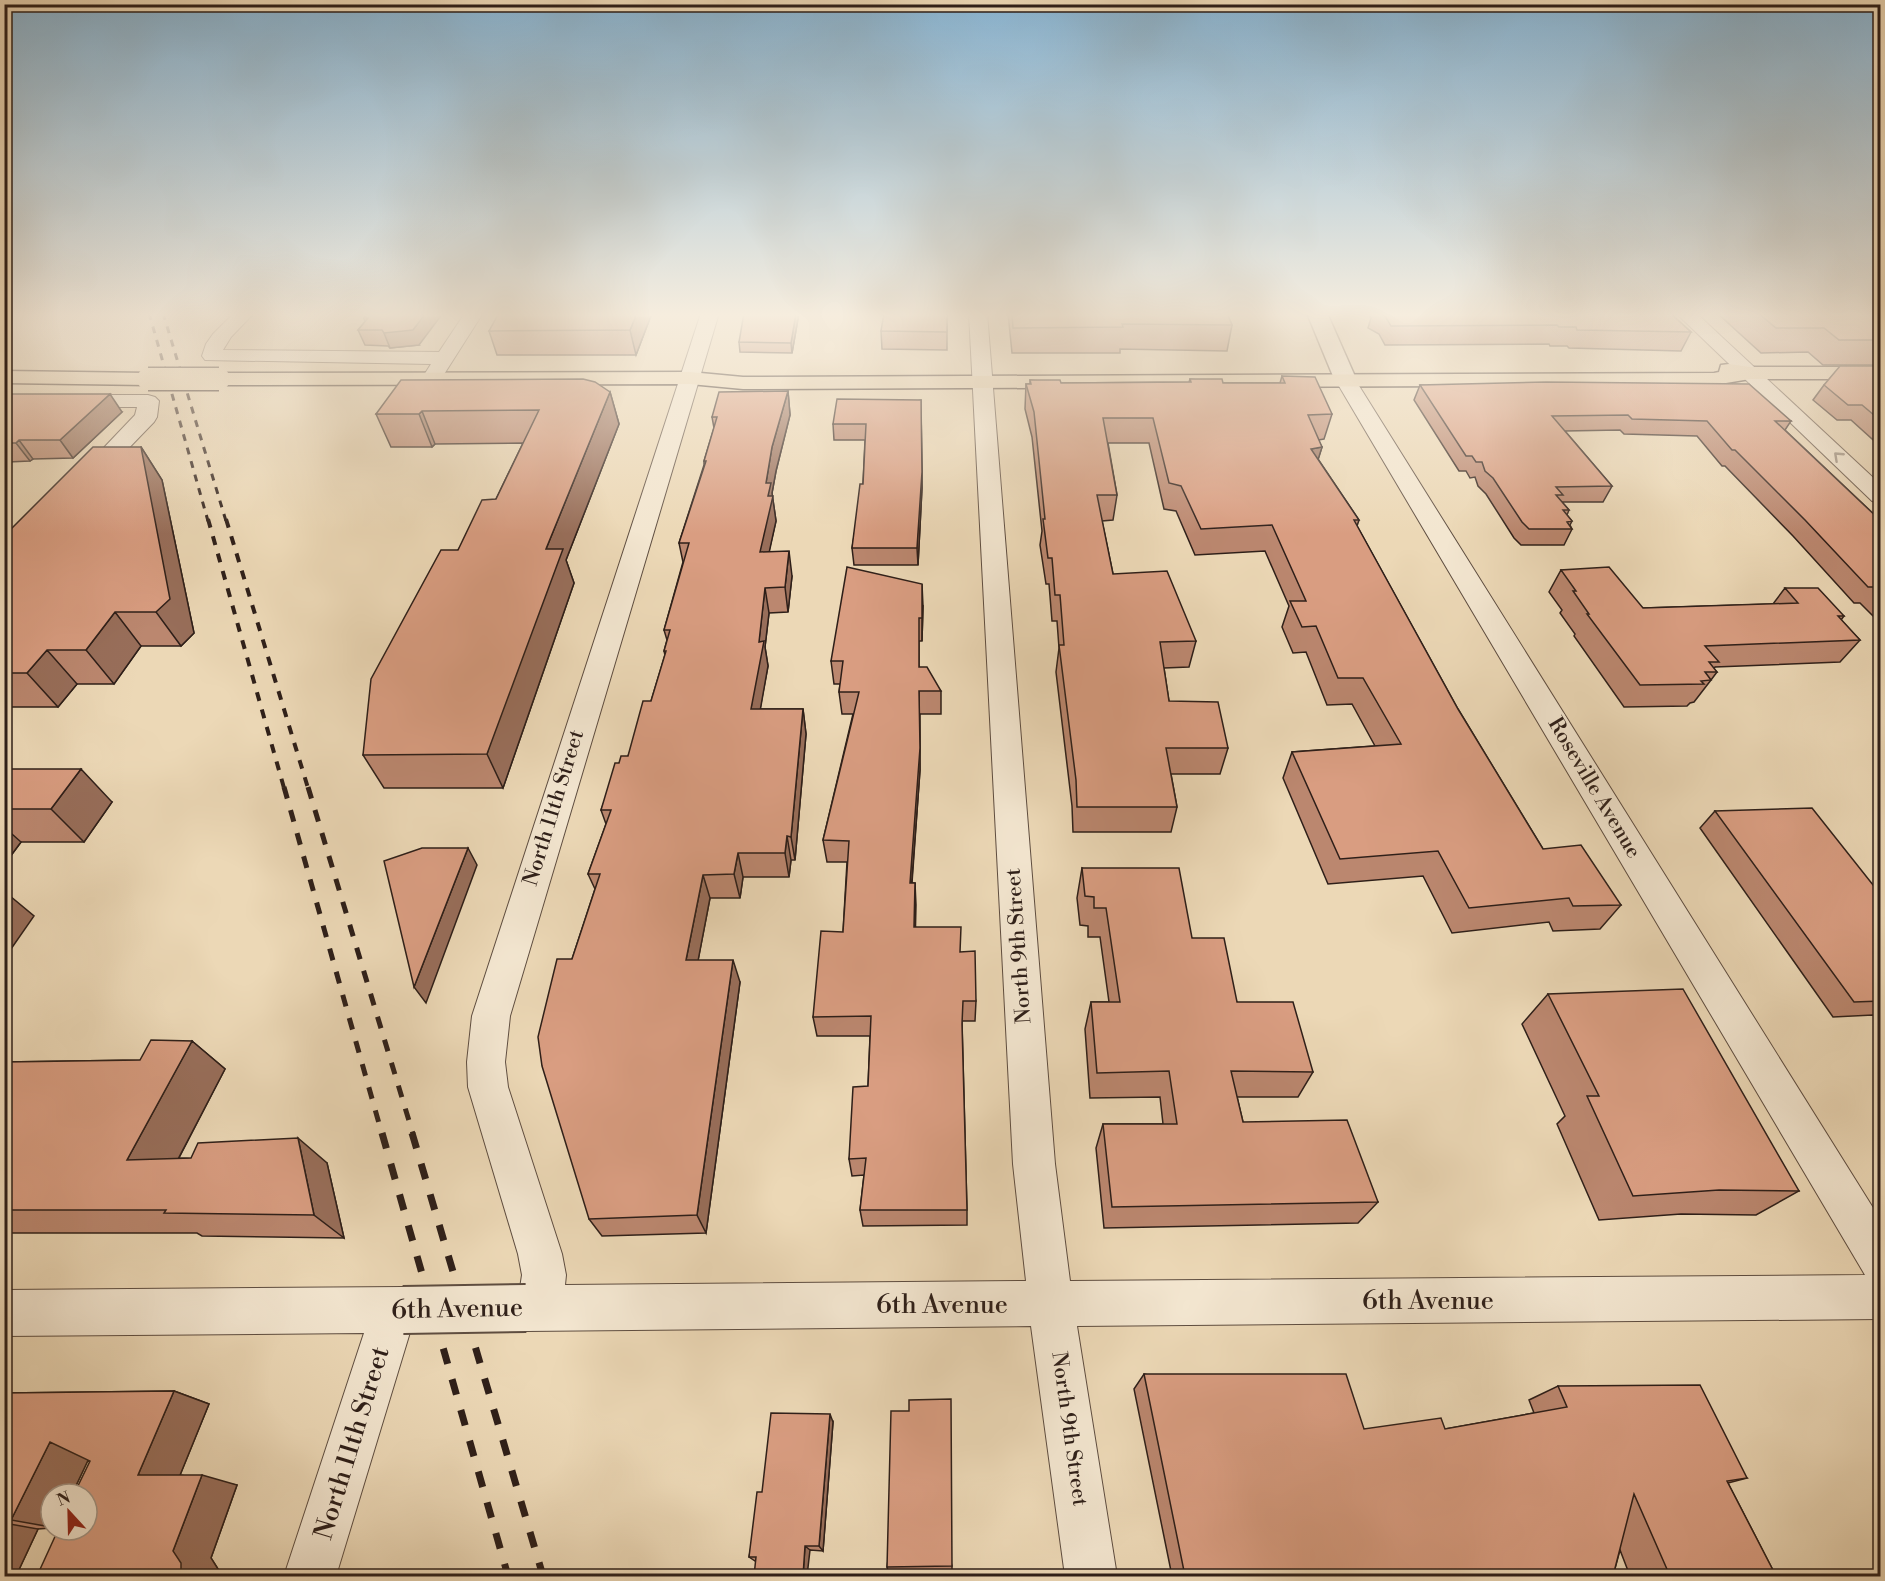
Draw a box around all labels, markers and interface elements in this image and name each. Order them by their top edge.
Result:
one-way arrow [1834,452,1844,463]
street label: Roseville Avenue [1542,713,1646,863]
street label: North 11th Street [518,726,590,889]
street label: North 9th Street [1001,867,1037,1025]
street label: 6th Avenue [1362,1285,1494,1317]
street label: 6th Avenue [876,1289,1008,1321]
street label: 6th Avenue [391,1292,523,1326]
street label: North 11th Street [307,1343,397,1543]
street label: North 9th Street [1045,1350,1093,1508]
north arrow [39,1482,99,1542]
text: N [54,1487,74,1511]

